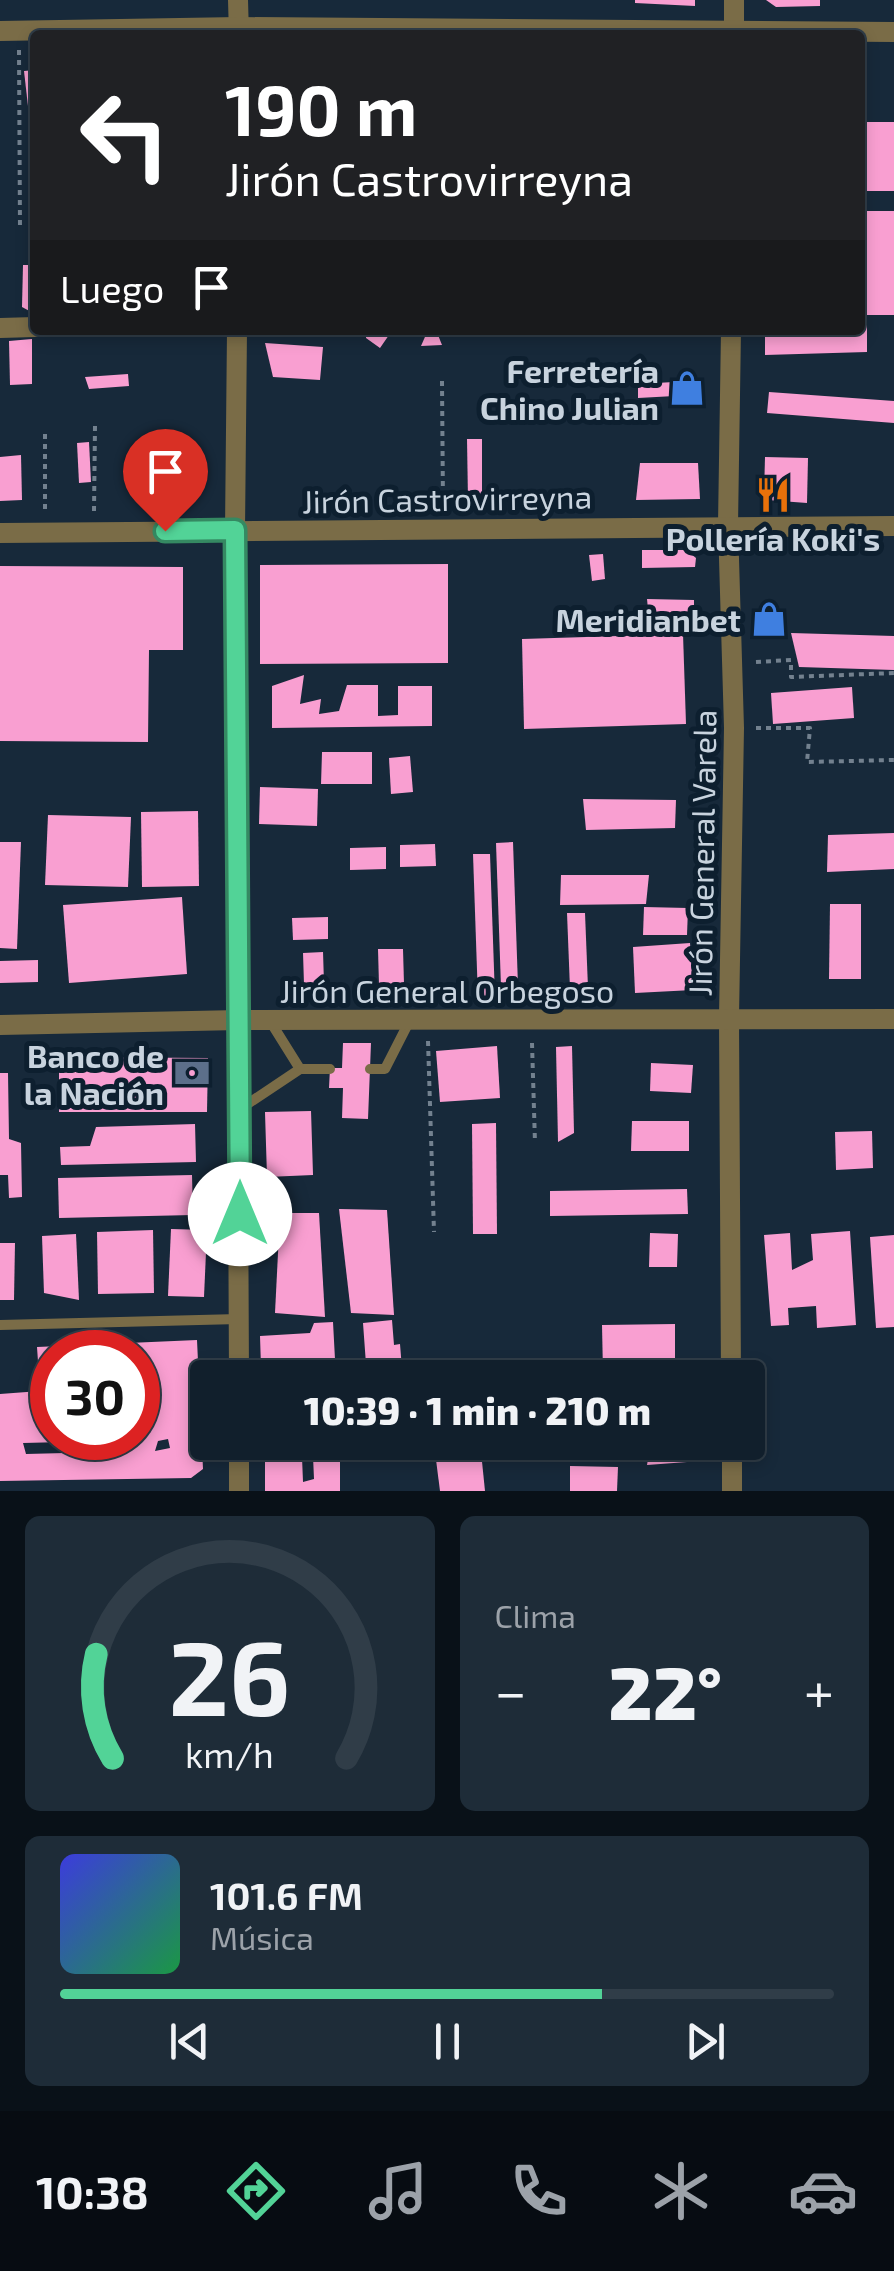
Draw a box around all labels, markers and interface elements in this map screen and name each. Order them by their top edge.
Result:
text: 190 m [225,66,418,150]
icon: left [60,70,190,200]
text: Jirón Castrovirreyna [225,151,633,205]
icon: arrive [184,260,239,315]
text: Luego [60,265,164,311]
place label: Ferretería Chino Julian [480,351,659,426]
shop icon: Ferretería Chino Julian [668,369,706,407]
pin [123,429,208,532]
icon: arrive [138,444,193,499]
street label: Jirón Castrovirreyna [302,476,592,520]
restaurant icon: Pollería Koki's [754,476,792,514]
place label: Pollería Koki's [666,519,880,557]
place label: Meridianbet [556,600,741,638]
shop icon: Meridianbet [750,600,788,638]
street label: Jirón General Varela [680,709,722,997]
street label: Jirón General Orbegoso [280,971,614,1009]
place label: Banco de la Nación [24,1036,164,1111]
bank icon: Banco de la Nación [173,1054,211,1092]
position arrow [188,1162,292,1266]
speed limit sign: 30 [30,1330,160,1460]
text: 10:39 · 1 min · 210 m [304,1387,651,1433]
text: Clima [495,1596,576,1634]
text: 26 [169,1612,291,1737]
text: 22° [608,1645,722,1735]
text: − [495,1657,527,1723]
text: + [804,1657,834,1723]
text: km/h [185,1732,274,1775]
text: 101.6 FM [210,1872,363,1918]
text: Música [210,1918,314,1956]
icon: previous [162,2014,217,2069]
icon: pause [420,2014,475,2069]
icon: next [678,2014,733,2069]
icon: directions [221,2156,291,2226]
icon: music [363,2156,433,2226]
icon: phone [504,2156,574,2226]
icon: climate [646,2156,716,2226]
icon: car [788,2156,858,2226]
text: 10:38 [36,2164,149,2218]

